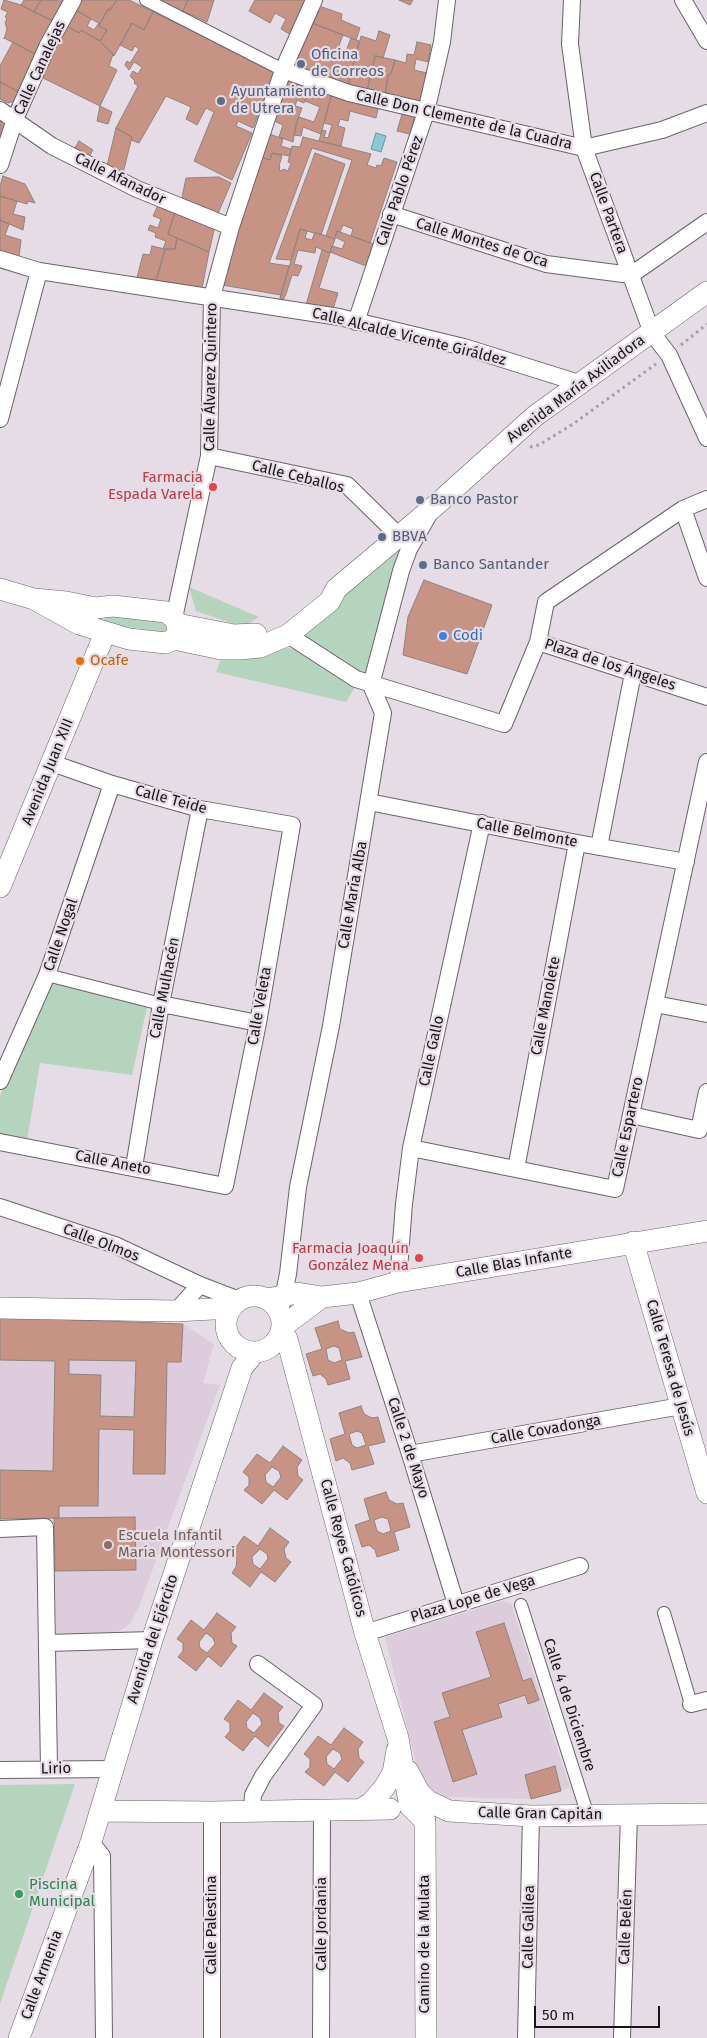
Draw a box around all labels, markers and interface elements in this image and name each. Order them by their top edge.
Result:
street label: Calle Canalejas [10,18,70,118]
place label: Oficina de Correos [311,46,384,81]
marker: Oficina de Correos [295,58,307,70]
place label: Ayuntamiento de Utrera [231,83,326,118]
street label: Calle Don Clemente de la Cuadra [354,86,574,154]
marker: Ayuntamiento de Utrera [215,95,227,107]
street label: Calle Pablo Pérez [373,133,427,249]
street label: Calle Afanador [72,149,168,209]
street label: Calle Partera [585,170,631,256]
street label: Calle Montes de Oca [414,214,550,272]
street label: Calle Álvarez Quintero [201,302,221,452]
street label: Calle Alcalde Vicente Giráldez [310,304,508,370]
street label: Avenida María Axiliadora [503,331,649,447]
street label: Calle Ceballos [250,457,346,497]
place label: Farmacia Espada Varela [108,469,203,504]
marker: Farmacia Espada Varela [207,481,219,493]
place label: Banco Pastor [430,491,518,509]
marker: Banco Pastor [414,494,426,506]
place label: BBVA [392,528,427,546]
marker: BBVA [376,531,388,543]
place label: Banco Santander [433,556,549,574]
marker: Banco Santander [417,559,429,571]
place label: Codi [453,627,483,645]
marker: Codi [437,630,449,642]
street label: Plaza de los Ángeles [542,635,678,695]
place label: Ocafe [90,652,129,670]
marker: Ocafe [74,655,86,667]
street label: Avenida Juan XIII [18,716,78,828]
street label: Calle Teide [133,782,209,818]
street label: Calle Belmonte [475,814,579,852]
street label: Calle María Alba [335,840,371,950]
street label: Calle Nogal [40,896,82,974]
street label: Calle Mulhacén [146,936,184,1040]
street label: Calle Manolete [528,955,564,1057]
street label: Calle Veleta [244,965,276,1047]
street label: Calle Gallo [416,1014,448,1088]
street label: Calle Espartero [609,1075,647,1179]
street label: Calle Aneto [74,1147,152,1179]
street label: Calle Olmos [60,1220,142,1266]
place label: Farmacia Joaquín González Mena [292,1240,409,1275]
street label: Calle Blas Infante [454,1244,574,1282]
marker: Farmacia Joaquín González Mena [413,1252,425,1264]
street label: Calle Teresa de Jesús [642,1298,698,1438]
street label: Calle 2 de Mayo [383,1395,433,1501]
street label: Calle Covadonga [490,1411,602,1449]
street label: Calle Reyes Católicos [316,1477,370,1619]
place label: Escuela Infantil María Montessori [118,1527,235,1562]
marker: Escuela Infantil María Montessori [102,1539,114,1551]
street label: Plaza Lope de Vega [409,1571,537,1627]
street label: Avenida del Ejército [124,1572,182,1706]
street label: Calle 4 de Diciembre [539,1636,599,1774]
street label: Lirio [41,1760,71,1778]
street label: Calle Gran Capitán [478,1804,602,1824]
street label: Calle Palestina [203,1875,221,1975]
street label: Camino de la Mulata [416,1875,434,2013]
place label: Piscina Municipal [29,1876,95,1911]
street label: Calle Jordania [313,1877,331,1971]
street label: Calle Galilea [519,1885,539,1969]
marker: Piscina Municipal [13,1888,25,1900]
street label: Calle Belén [616,1889,636,1965]
street label: Calle Armenia [18,1928,66,2022]
scale bar [537,1996,663,2028]
text: 50 m [542,2006,575,2024]

